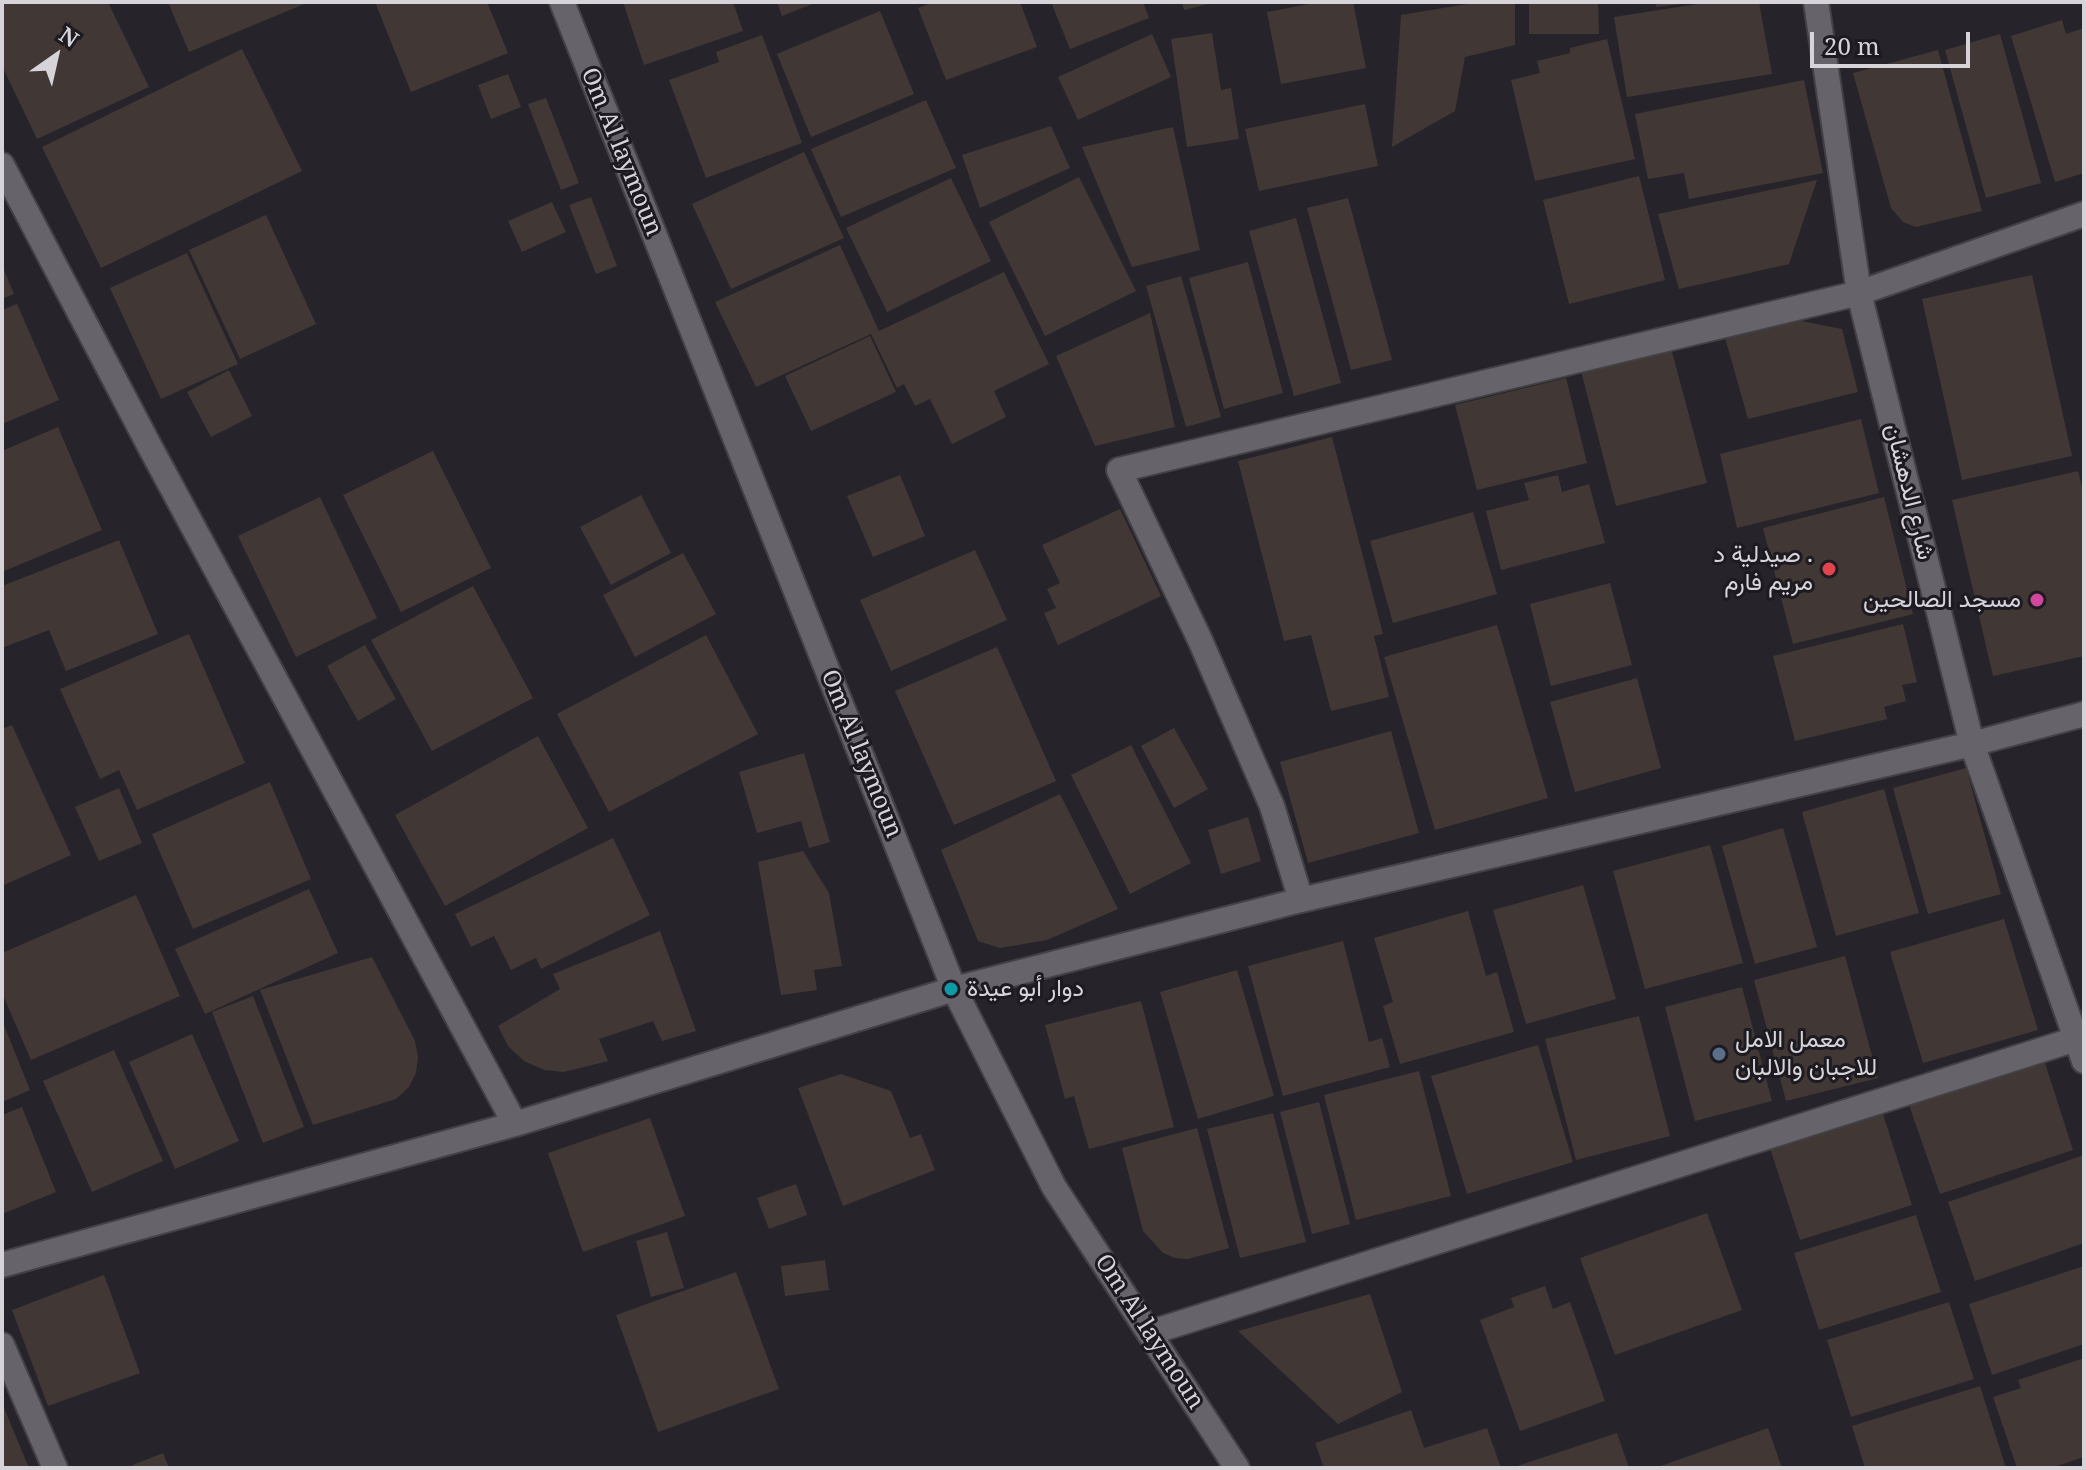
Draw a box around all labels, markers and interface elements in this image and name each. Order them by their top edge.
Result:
north arrow [16,16,96,96]
scale bar [1814,16,1974,66]
text: N [54,19,85,53]
text: 20 m [1824,29,1880,62]
street label: Om Al laymoun [574,64,668,240]
street label: شارع الدهشان [1878,421,1940,563]
place label: صيدلية د . مريم فارم [1713,541,1813,597]
marker: صيدلية د . مريم فارم [1820,560,1838,578]
place label: مسجد الصالحين [1863,586,2021,614]
marker: مسجد الصالحين [2028,591,2046,609]
street label: Om Al laymoun [814,666,908,842]
place label: دوار أبو عيدة [967,975,1084,1003]
marker: دوار أبو عيدة [942,980,960,998]
place label: معمل الامل للاجبان والالبان [1735,1026,1877,1082]
marker: معمل الامل للاجبان والالبان [1710,1045,1728,1063]
street label: Om Al laymoun [1088,1249,1210,1415]

